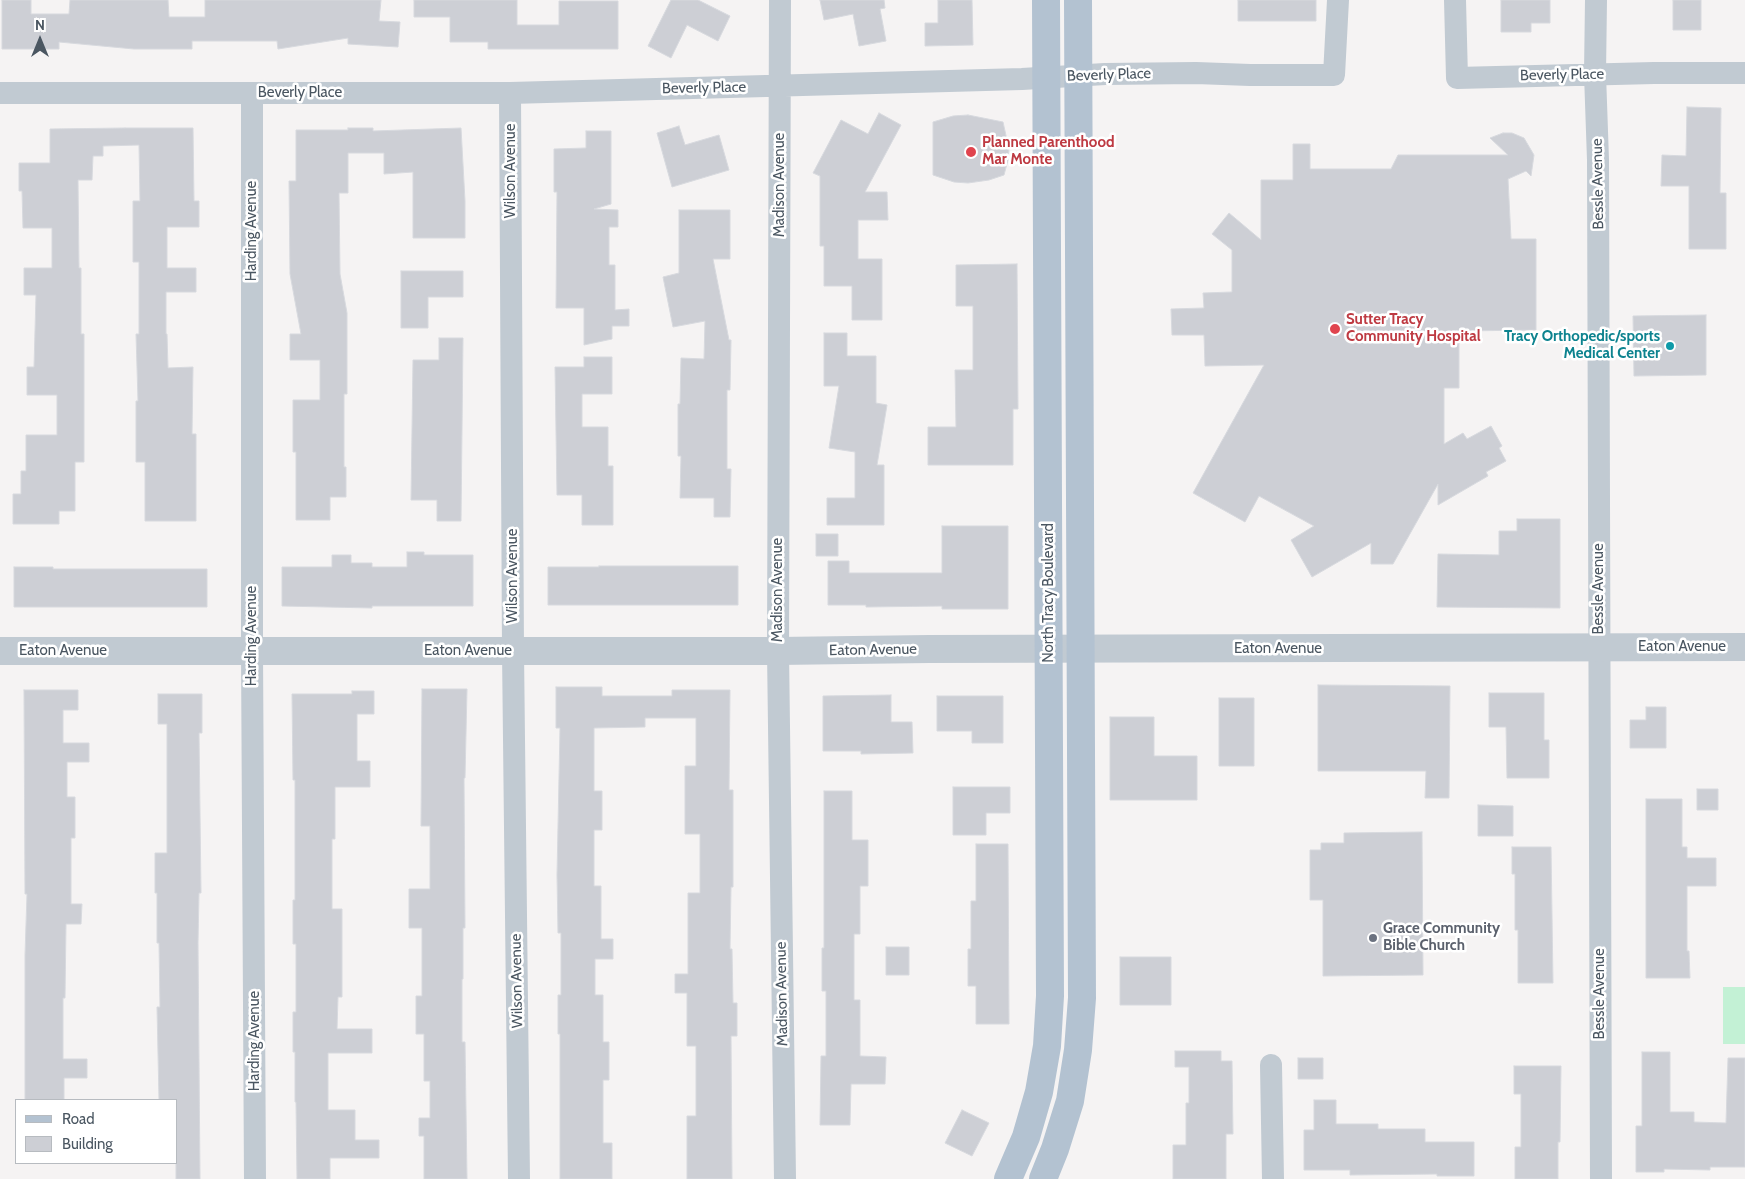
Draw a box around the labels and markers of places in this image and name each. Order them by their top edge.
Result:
place label: Planned Parenthood Mar Monte [982,134,1115,169]
marker: Planned Parenthood Mar Monte [964,145,978,159]
place label: Sutter Tracy Community Hospital [1346,311,1481,346]
marker: Sutter Tracy Community Hospital [1328,322,1342,336]
place label: Tracy Orthopedic/sports Medical Center [1504,328,1660,363]
marker: Tracy Orthopedic/sports Medical Center [1664,340,1676,352]
place label: Grace Community Bible Church [1383,920,1500,955]
marker: Grace Community Bible Church [1367,932,1379,944]

